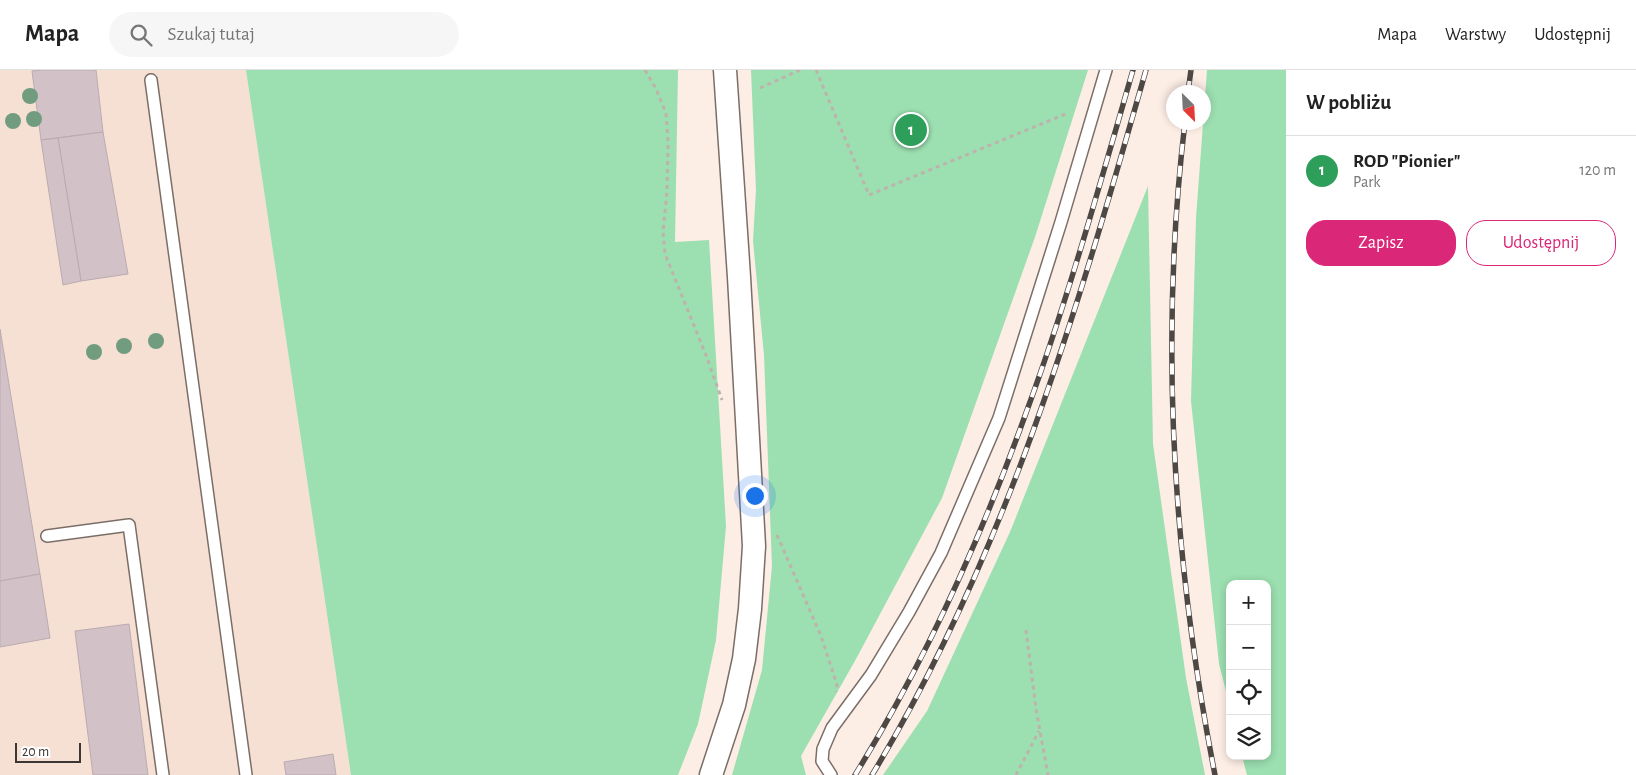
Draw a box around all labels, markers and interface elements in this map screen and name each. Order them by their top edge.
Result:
search box [109,12,459,57]
icon: search [127,21,155,49]
text: Mapa [25,22,79,46]
text: Szukaj tutaj [167,25,255,44]
text: Mapa [1377,26,1417,44]
text: Warstwy [1445,26,1506,44]
text: Udostępnij [1534,26,1611,44]
north arrow [1166,85,1211,130]
text: W pobliżu [1306,92,1391,113]
pin: 1 [895,111,927,149]
text: ROD "Pionier" [1353,152,1461,171]
text: 1 [1319,162,1325,178]
text: 120 m [1579,162,1616,178]
text: Park [1353,174,1381,190]
button: Zapisz [1306,220,1456,266]
button: Udostępnij [1466,220,1616,266]
your location [742,483,768,509]
map controls [1226,580,1271,760]
button: + [1226,580,1271,625]
button: − [1226,625,1271,670]
button: locate [1226,670,1271,715]
button: layers [1226,715,1271,760]
scale bar [15,740,81,763]
text: 20 m [22,745,49,759]

